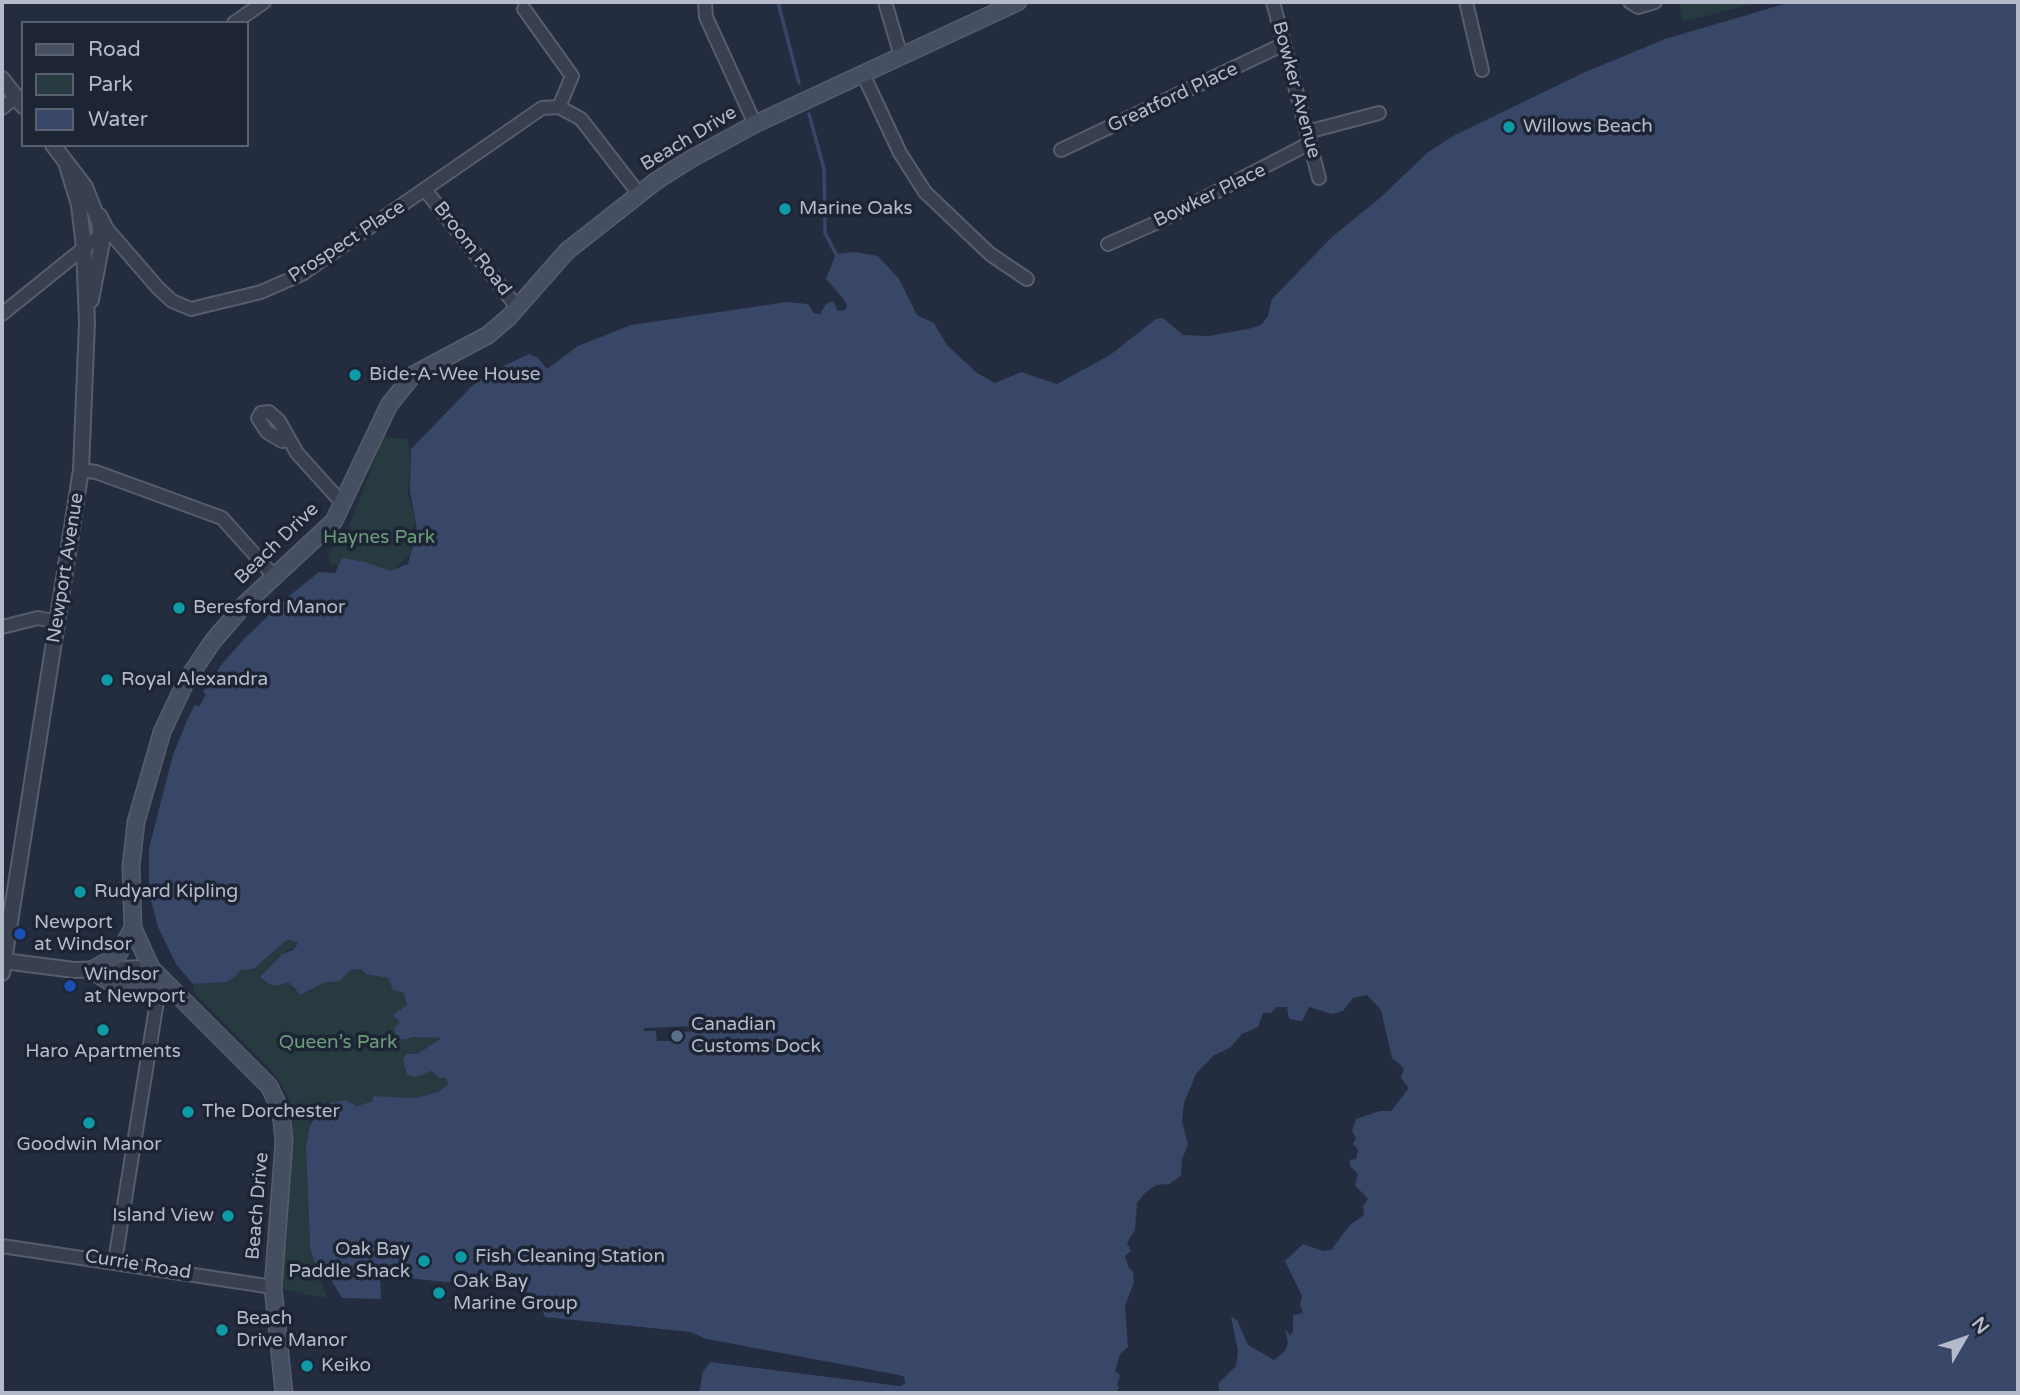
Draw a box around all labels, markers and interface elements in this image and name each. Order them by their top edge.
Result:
street label: Bowker Avenue [1267,19,1325,161]
legend [21,21,248,147]
text: Road [88,37,141,62]
street label: Greatford Place [1104,58,1242,138]
text: Park [88,72,133,97]
street label: Beach Drive [637,101,741,177]
text: Water [88,107,148,132]
place label: Willows Beach [1523,116,1653,138]
marker: Willows Beach [1501,119,1517,135]
street label: Bowker Place [1150,159,1270,233]
street label: Prospect Place [285,196,409,288]
street label: Broom Road [428,197,516,301]
place label: Marine Oaks [799,198,913,220]
marker: Marine Oaks [777,201,793,217]
place label: Bide-A-Wee House [369,364,541,386]
marker: Bide-A-Wee House [347,367,363,383]
street label: Newport Avenue [43,491,89,645]
street label: Beach Drive [230,498,324,590]
park label: Haynes Park [323,527,435,549]
place label: Beresford Manor [193,597,345,619]
marker: Beresford Manor [171,600,187,616]
place label: Royal Alexandra [121,669,268,691]
marker: Royal Alexandra [99,672,115,688]
place label: Rudyard Kipling [94,881,238,903]
marker: Rudyard Kipling [72,884,88,900]
place label: Newport at Windsor [34,912,132,956]
marker: Newport at Windsor [12,926,28,942]
place label: Windsor at Newport [84,964,185,1008]
marker: Windsor at Newport [62,978,78,994]
place label: Canadian Customs Dock [691,1014,821,1058]
marker: Haro Apartments [95,1022,111,1038]
marker: Canadian Customs Dock [669,1028,685,1044]
park label: Queen’s Park [279,1032,397,1054]
place label: Haro Apartments [25,1041,181,1063]
place label: The Dorchester [202,1101,340,1123]
marker: The Dorchester [180,1104,196,1120]
marker: Goodwin Manor [81,1115,97,1131]
place label: Goodwin Manor [16,1134,162,1156]
street label: Beach Drive [242,1151,274,1261]
place label: Island View [112,1205,214,1227]
marker: Island View [220,1208,236,1224]
place label: Oak Bay Paddle Shack [288,1239,410,1283]
street label: Currie Road [83,1245,193,1285]
place label: Fish Cleaning Station [475,1246,665,1268]
marker: Fish Cleaning Station [453,1249,469,1265]
marker: Oak Bay Paddle Shack [416,1253,432,1269]
place label: Oak Bay Marine Group [453,1271,578,1315]
marker: Oak Bay Marine Group [431,1285,447,1301]
north arrow [1929,1304,1999,1374]
place label: Beach Drive Manor [236,1308,347,1352]
text: N [1967,1313,1994,1339]
marker: Beach Drive Manor [214,1322,230,1338]
place label: Keiko [321,1355,371,1377]
marker: Keiko [299,1358,315,1374]

